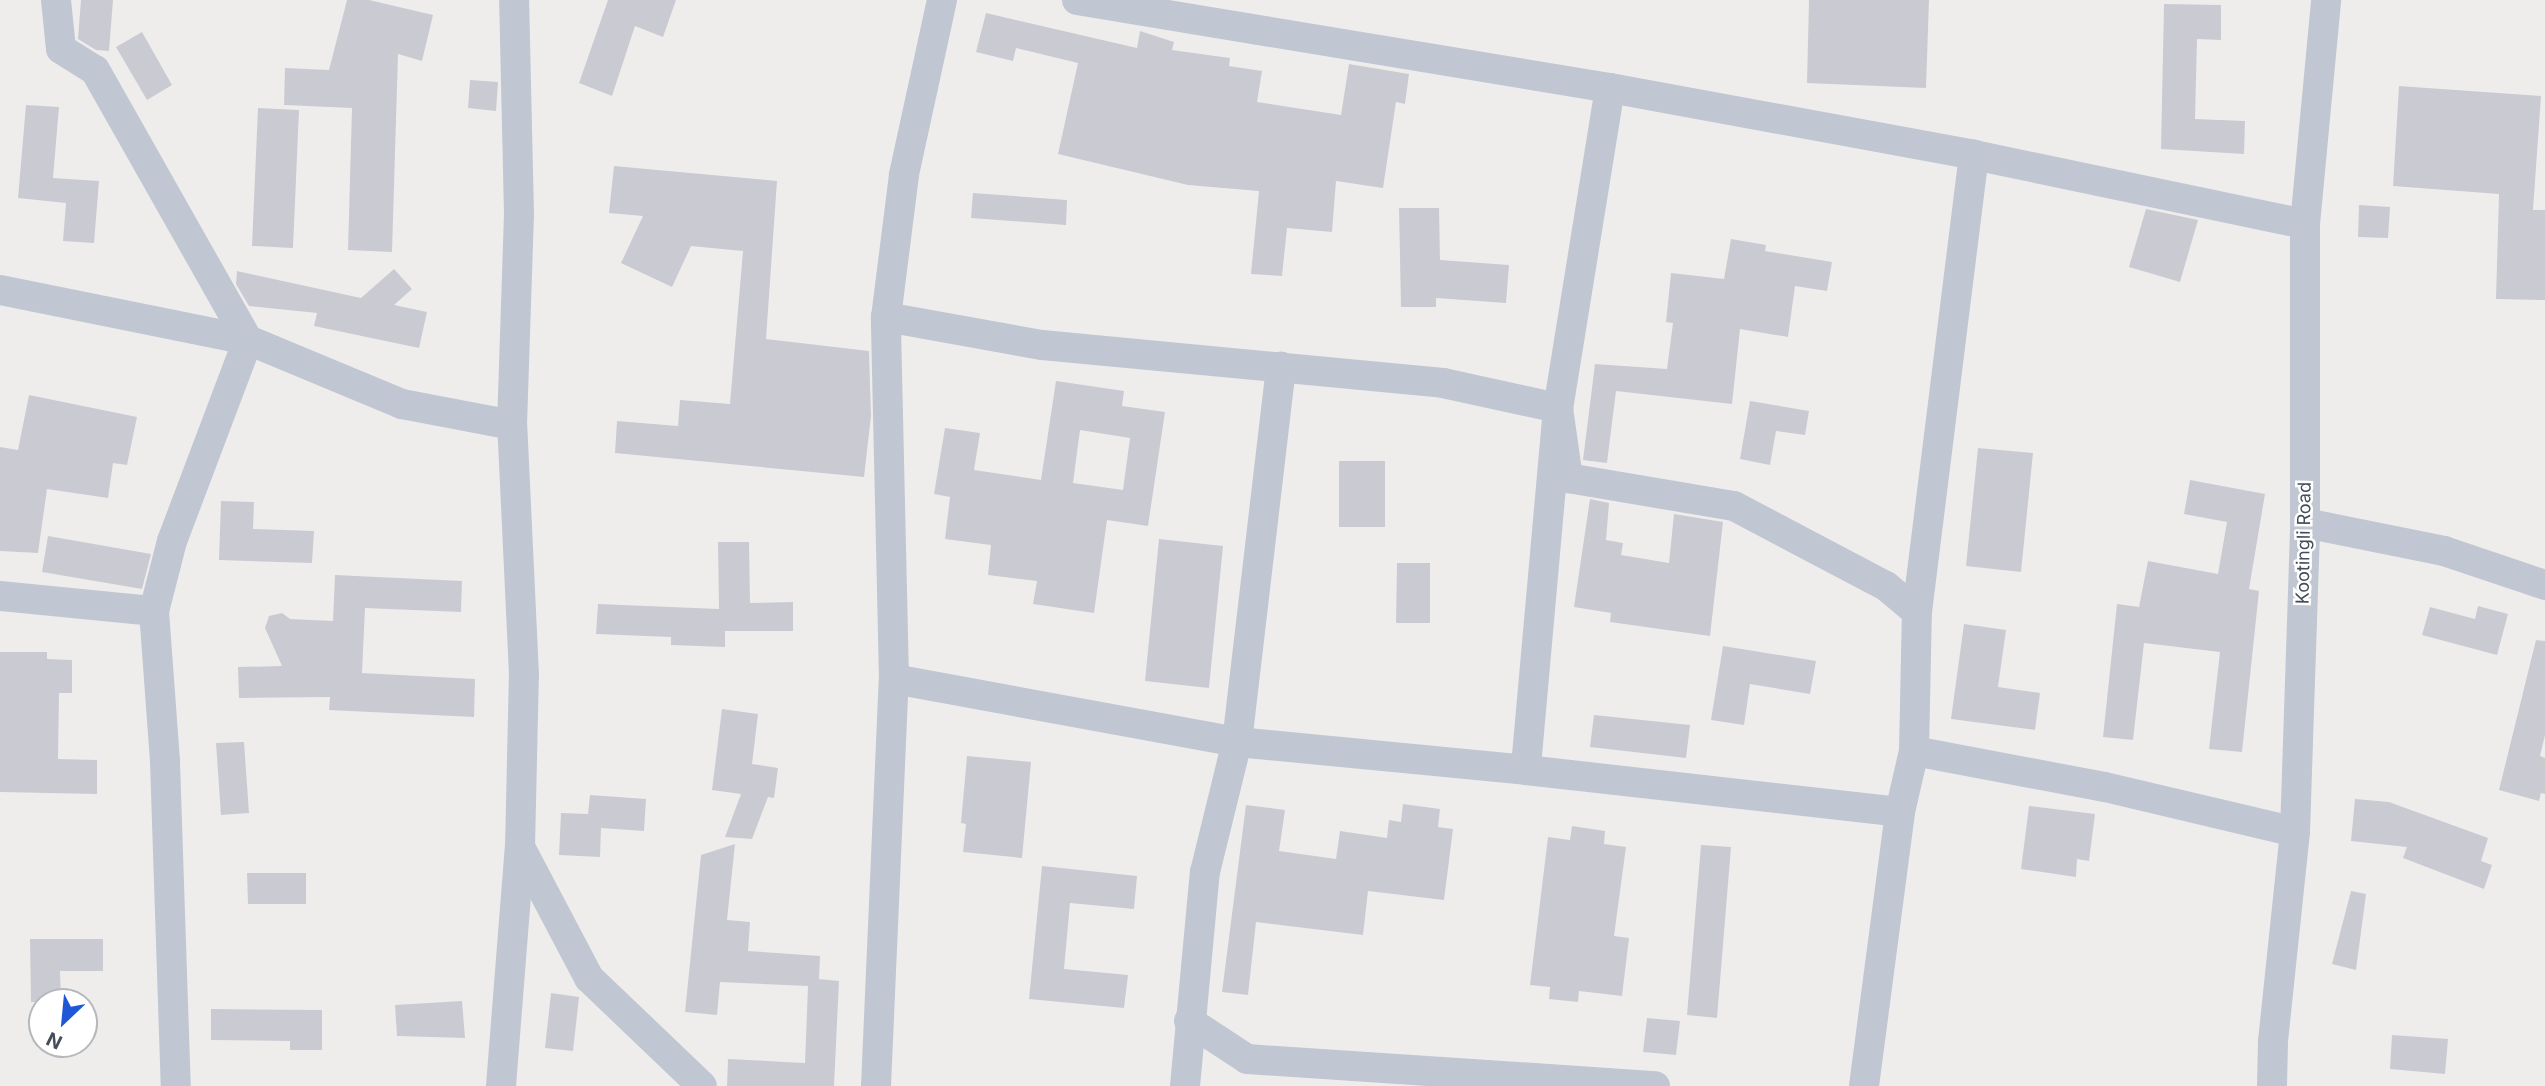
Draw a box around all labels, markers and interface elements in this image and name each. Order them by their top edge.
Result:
street label: Kootingli Road [2292,482,2316,604]
north arrow [28,988,98,1058]
text: N [43,1027,66,1054]

